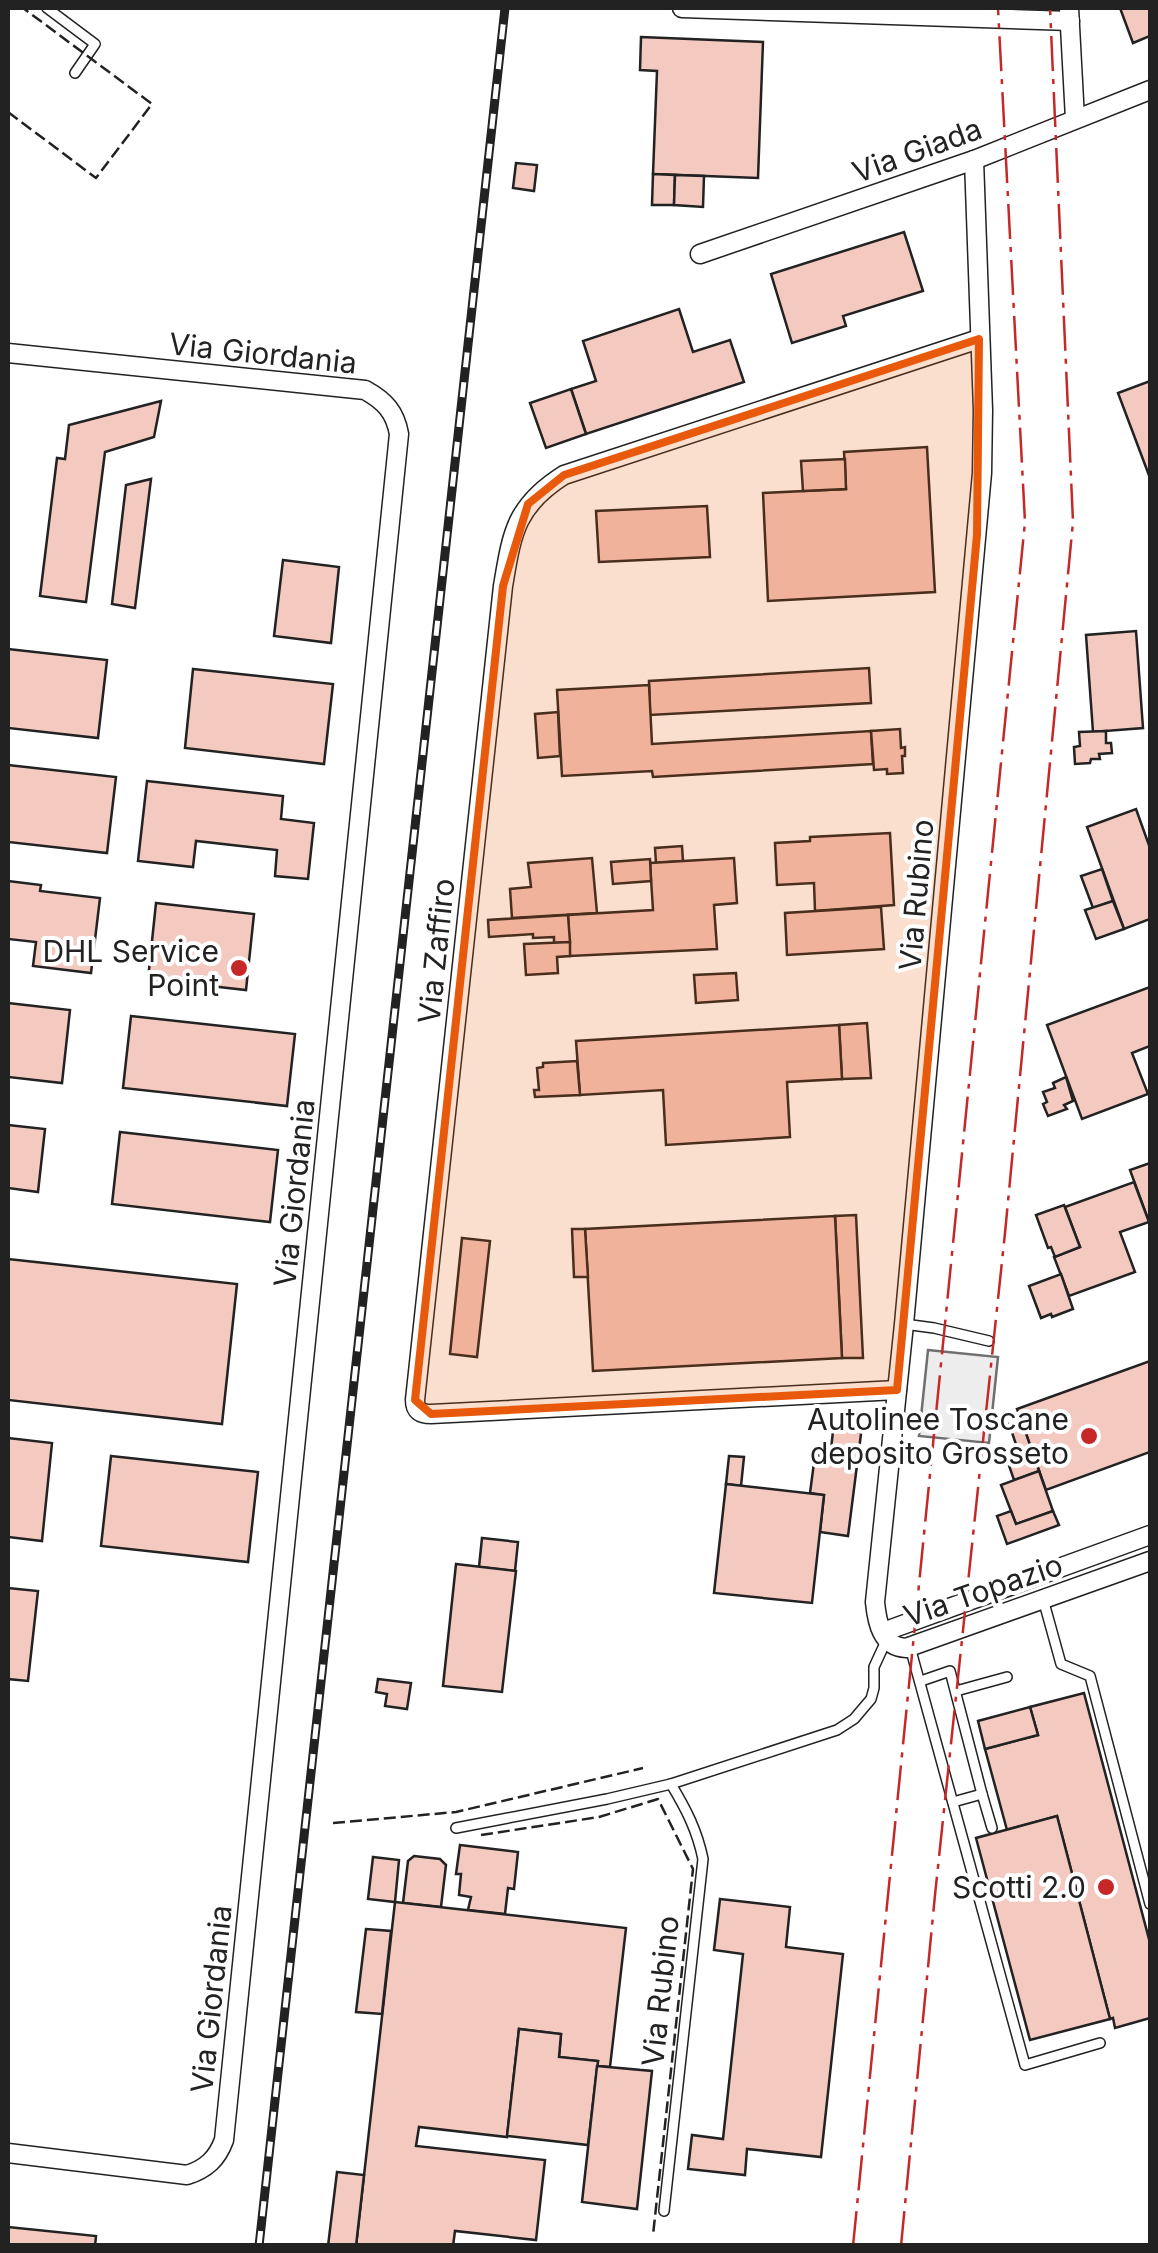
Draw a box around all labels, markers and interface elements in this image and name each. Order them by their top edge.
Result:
street label: Via Giada [847,110,987,190]
street label: Via Giordania [167,325,359,381]
street label: Via Rubino [891,818,941,972]
street label: Via Zaffiro [410,876,462,1026]
place label: DHL Service Point [42,933,219,1003]
marker: DHL Service Point [228,957,250,979]
street label: Via Giordania [266,1097,322,1289]
place label: Autolinee Toscane deposito Grosseto [807,1401,1069,1471]
marker: Autolinee Toscane deposito Grosseto [1078,1425,1100,1447]
street label: Via Topazio [899,1546,1067,1634]
place label: Scotti 2.0 [952,1869,1086,1905]
marker: Scotti 2.0 [1095,1876,1117,1898]
street label: Via Giordania [183,1903,239,2095]
street label: Via Rubino [634,1914,686,2068]

